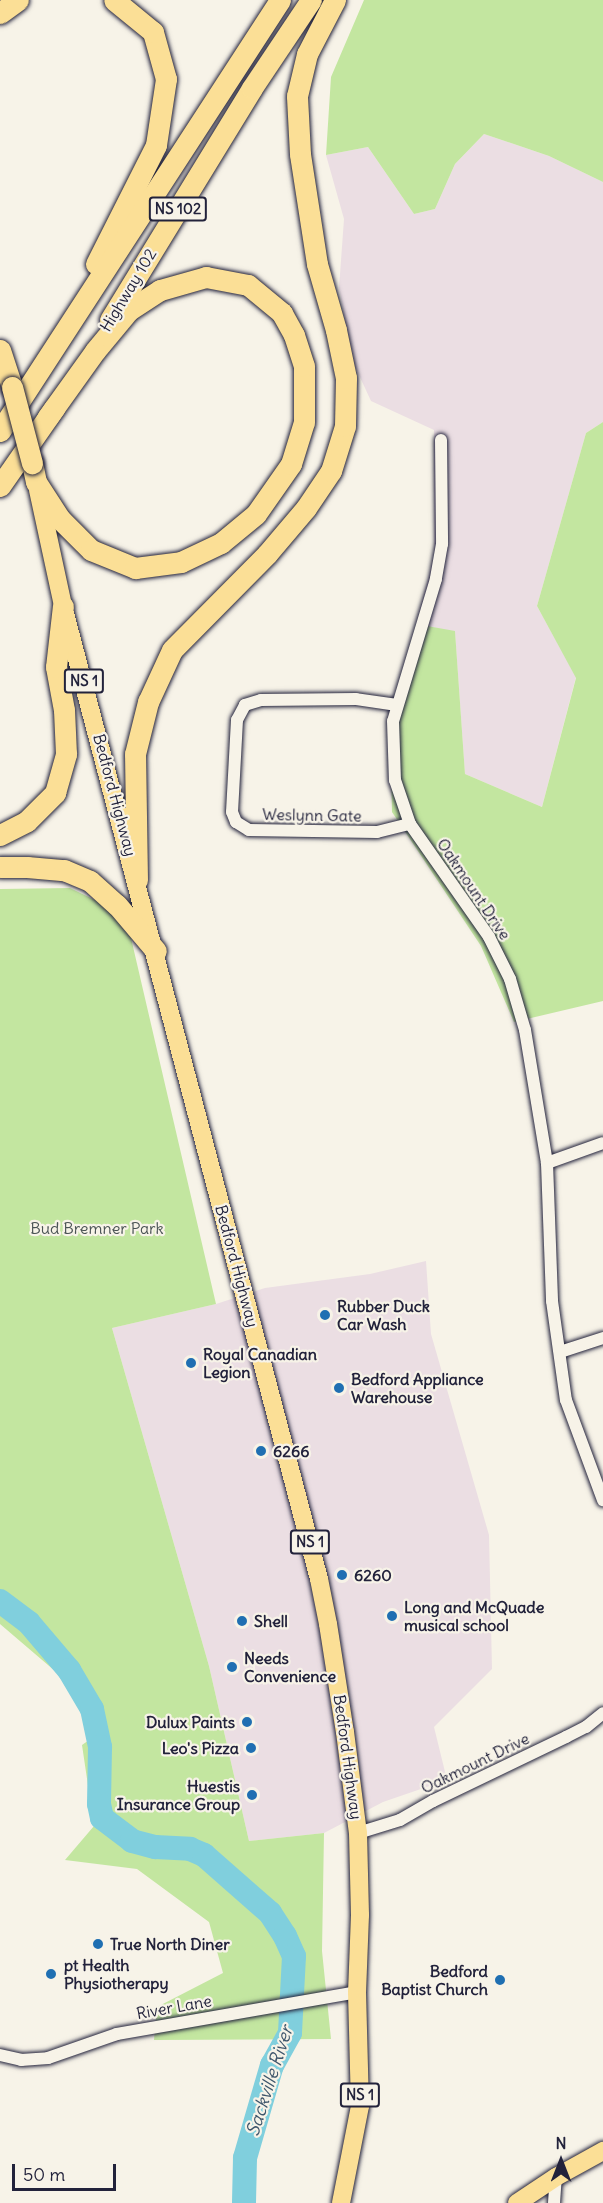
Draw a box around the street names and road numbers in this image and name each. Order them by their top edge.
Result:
road number: NS 102 [148,197,208,221]
street label: Highway 102 [96,245,160,335]
road number: NS 1 [63,669,105,693]
street label: Bedford Highway [89,732,141,858]
street label: Weslynn Gate [262,805,362,825]
street label: Oakmount Drive [433,835,515,943]
street label: Bedford Highway [211,1203,263,1329]
road number: NS 1 [289,1530,331,1554]
street label: Bedford Highway [330,1693,366,1821]
street label: Oakmount Drive [418,1728,532,1798]
street label: River Lane [135,1991,213,2023]
road number: NS 1 [339,2083,381,2107]

